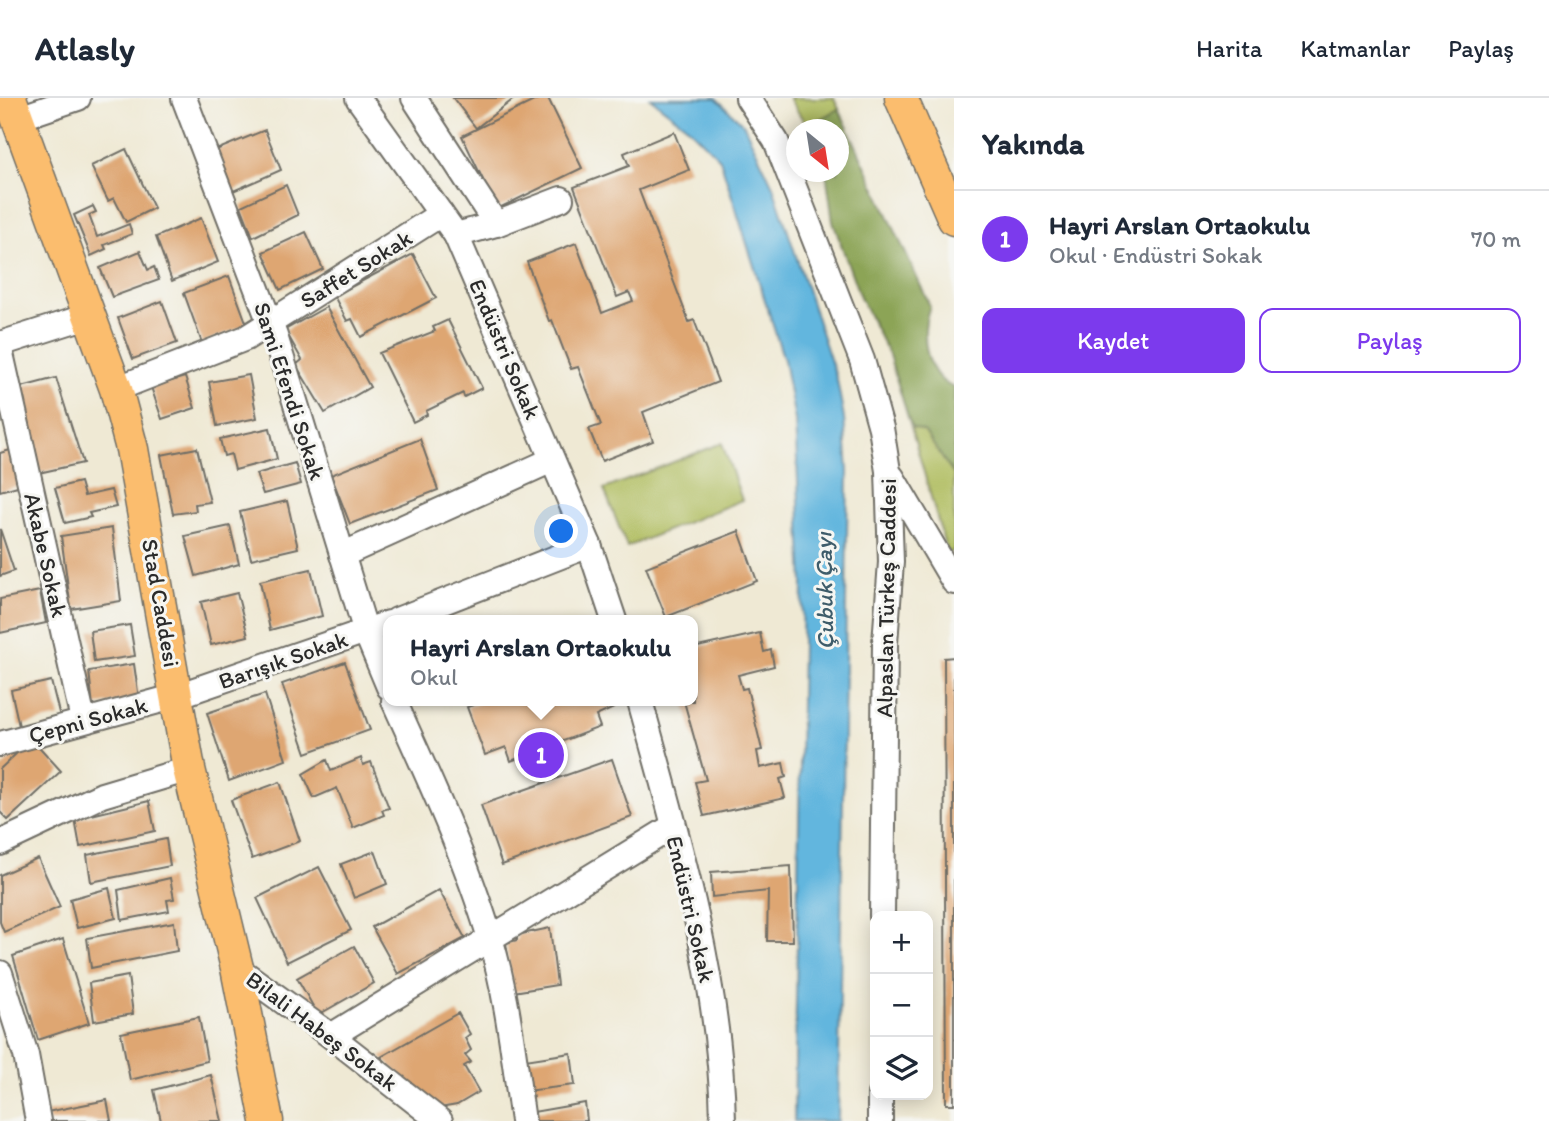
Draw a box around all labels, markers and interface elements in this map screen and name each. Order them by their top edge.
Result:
text: Atlasly [35,29,135,68]
text: Harita [1196,34,1262,63]
text: Katmanlar [1300,34,1410,63]
text: Paylaş [1448,34,1514,63]
north arrow [786,119,849,182]
text: Yakında [982,125,1084,162]
text: Hayri Arslan Ortaokulu [1049,209,1310,241]
street label: Saffet Sokak [295,224,417,314]
text: 1 [1000,225,1010,253]
text: 70 m [1471,225,1521,253]
text: Okul · Endüstri Sokak [1049,241,1262,269]
street label: Endüstri Sokak [463,275,547,423]
street label: Sami Efendi Sokak [248,299,332,483]
button: Kaydet [982,308,1245,373]
button: Paylaş [1259,308,1521,373]
street label: Alpaslan Türkeş Caddesi [870,478,902,718]
street label: Akabe Sokak [18,490,74,620]
your location [544,514,578,548]
water label: Çubuk Çayı [808,531,840,650]
street label: Stad Caddesi [136,537,186,669]
popup [383,615,698,706]
street label: Barışık Sokak [215,625,351,695]
text: Hayri Arslan Ortaokulu [410,631,671,663]
text: Okul [410,663,458,691]
street label: Çepni Sokak [26,691,150,749]
pin: 1 [518,729,564,781]
street label: Endüstri Sokak [661,833,721,985]
map controls [870,911,933,1100]
button: + [870,911,933,974]
street label: Bilali Habeş Sokak [241,965,404,1097]
button: − [870,974,933,1037]
button: layers [870,1037,933,1100]

